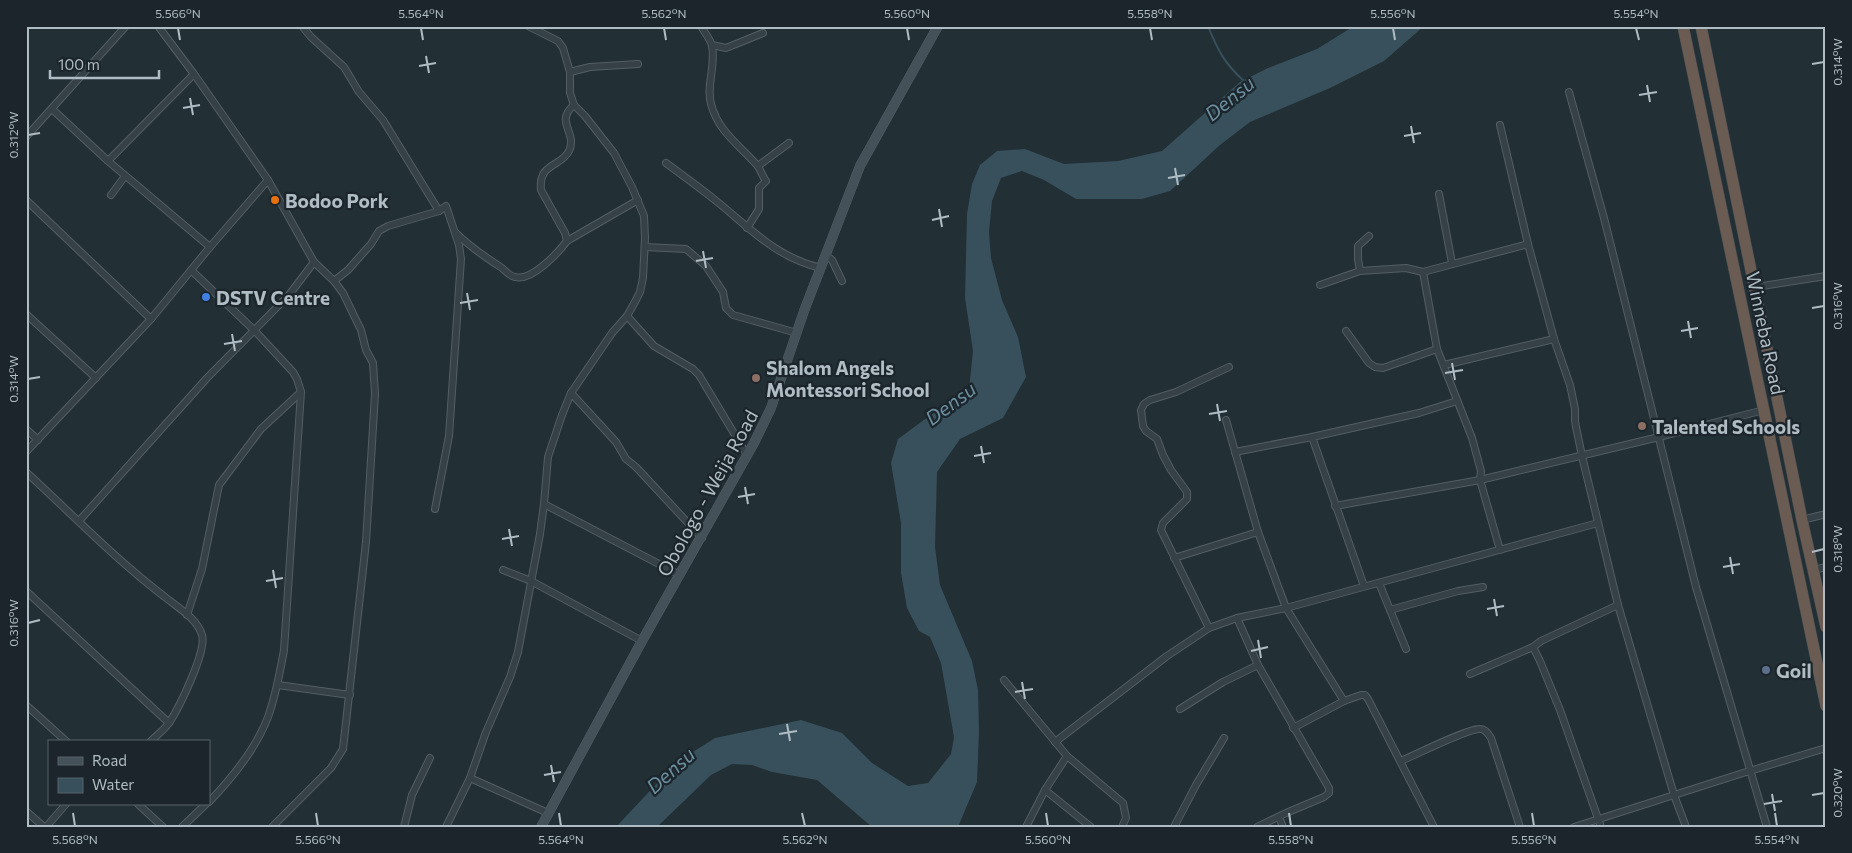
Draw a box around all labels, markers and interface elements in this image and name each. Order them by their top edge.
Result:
text: 5.566°N [155,6,201,20]
text: 5.564°N [398,6,444,20]
text: 5.562°N [641,6,687,20]
text: 5.560°N [884,6,930,20]
text: 5.558°N [1127,6,1173,20]
text: 5.556°N [1370,6,1416,20]
text: 5.554°N [1613,6,1659,20]
text: 0.314°W [1830,38,1844,86]
scale bar [50,48,159,80]
text: 100 m [58,55,100,73]
water label: Densu [1199,71,1259,125]
text: 0.312°W [6,111,20,159]
place label: Bodoo Pork [285,189,389,212]
marker: Bodoo Pork [269,194,281,206]
street label: Winneba Road [1742,269,1790,397]
text: 0.316°W [1830,282,1844,330]
place label: DSTV Centre [216,286,330,309]
marker: DSTV Centre [200,291,212,303]
text: 0.314°W [6,355,20,403]
place label: Shalom Angels Montessori School [766,356,930,401]
marker: Shalom Angels Montessori School [750,372,762,384]
water label: Densu [920,376,980,430]
street label: Obologo - Weija Road [652,406,762,580]
place label: Talented Schools [1652,415,1800,438]
marker: Talented Schools [1636,420,1648,432]
text: 0.318°W [1830,525,1844,573]
text: 0.316°W [6,599,20,647]
place label: Goil [1776,659,1812,682]
marker: Goil [1760,664,1772,676]
legend [48,740,210,806]
water label: Densu [641,742,699,798]
text: Road [92,751,127,769]
text: 0.320°W [1830,768,1844,818]
text: Water [92,775,134,793]
text: 5.568°N [52,832,98,846]
text: 5.566°N [295,832,341,846]
text: 5.564°N [538,832,584,846]
text: 5.562°N [782,832,828,846]
text: 5.560°N [1025,832,1071,846]
text: 5.558°N [1268,832,1314,846]
text: 5.556°N [1511,832,1557,846]
text: 5.554°N [1754,832,1800,846]

